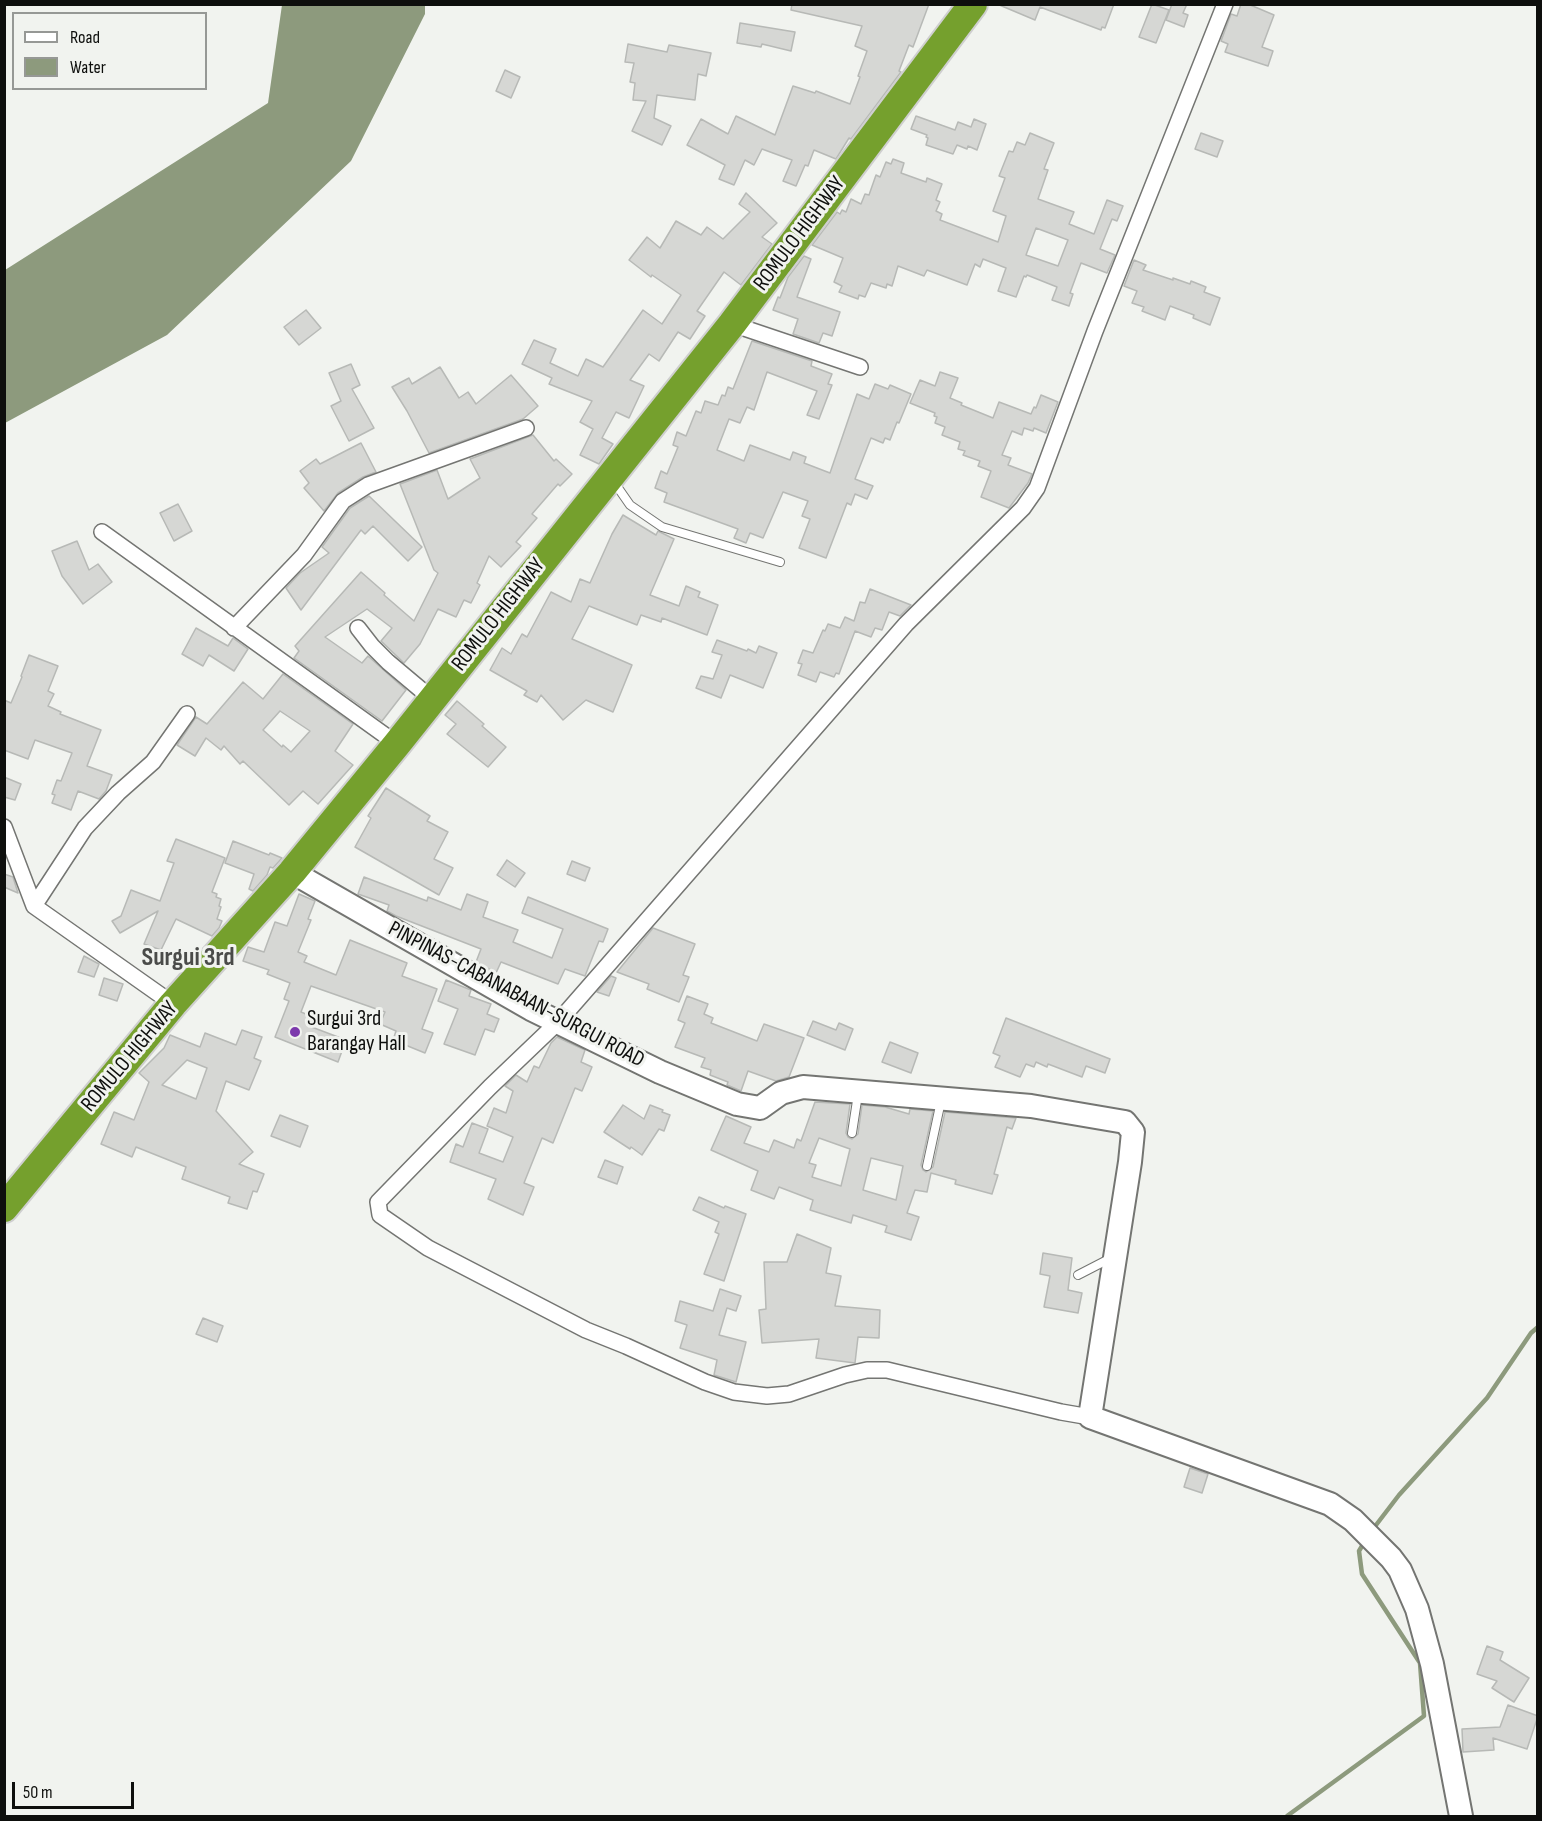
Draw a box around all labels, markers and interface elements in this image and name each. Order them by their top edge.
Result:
legend [12,12,207,90]
text: Road [70,27,100,48]
text: Water [70,57,106,78]
street label: ROMULO HIGHWAY [748,172,852,296]
street label: ROMULO HIGHWAY [447,553,551,677]
street label: PINPINAS-CABANABAAN-SURGUI ROAD [383,916,649,1074]
district label: Surgui 3rd [142,942,234,974]
street label: ROMULO HIGHWAY [76,996,184,1118]
place label: Surgui 3rd Barangay Hall [307,1006,406,1058]
marker: Surgui 3rd Barangay Hall [288,1025,302,1039]
scale bar [15,1770,136,1808]
text: 50 m [23,1782,53,1803]

